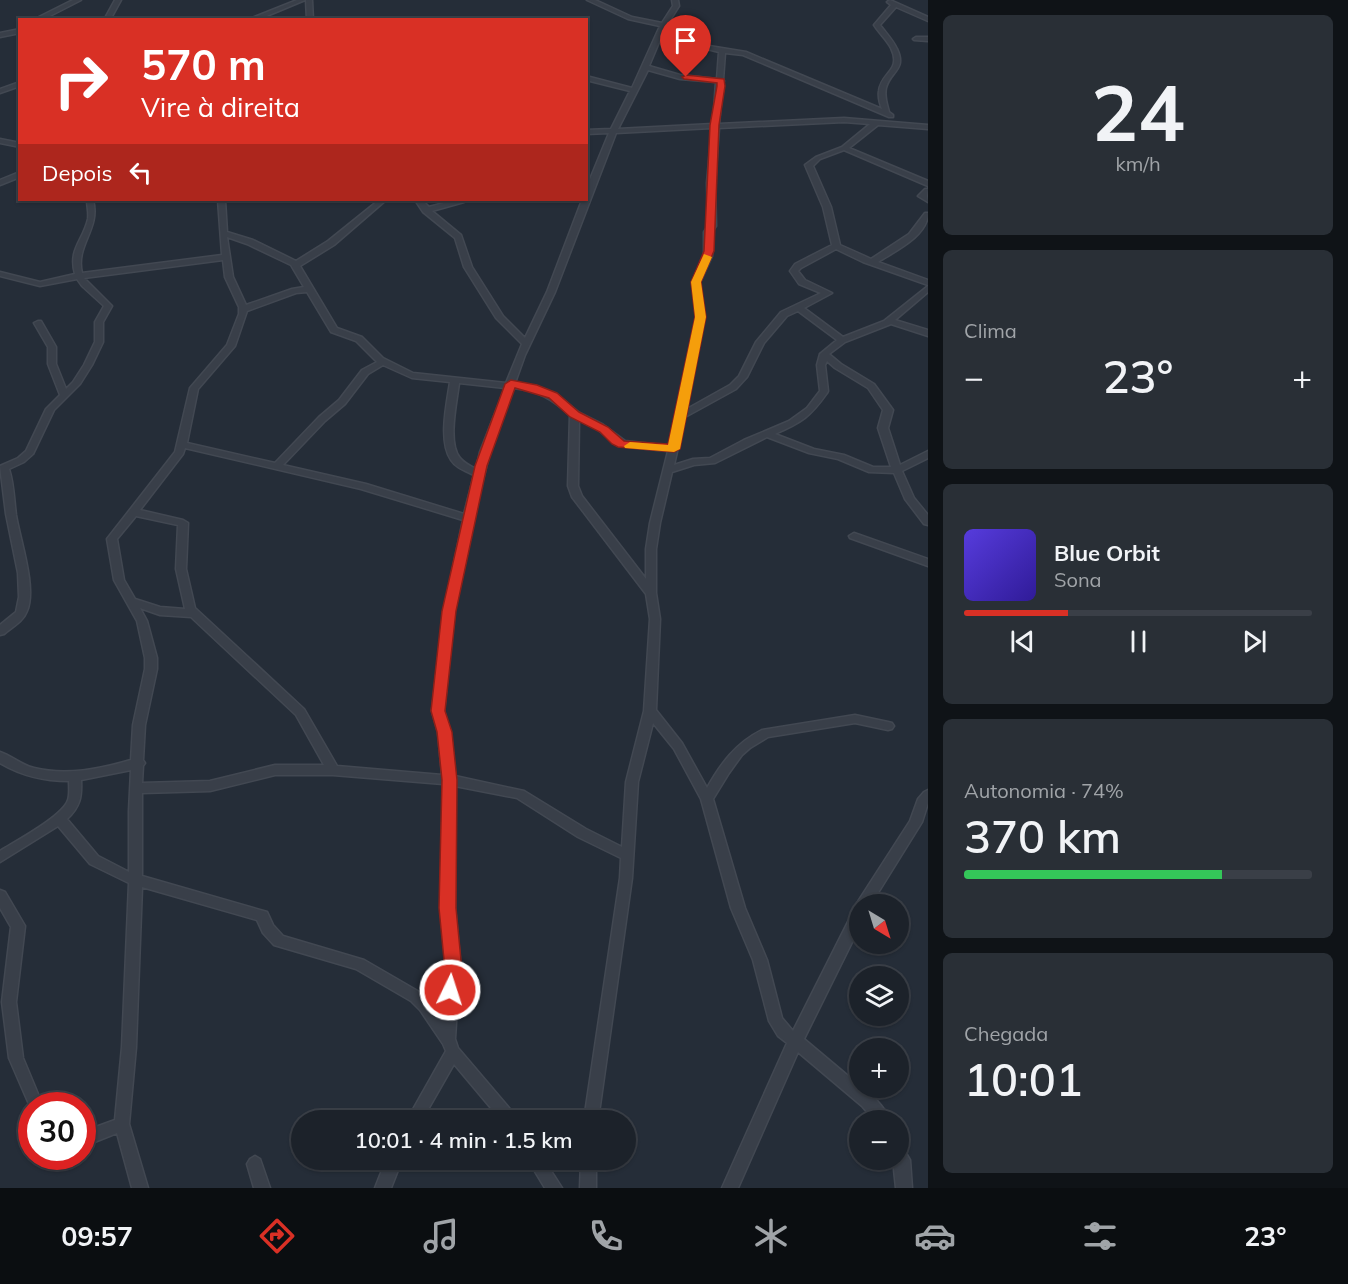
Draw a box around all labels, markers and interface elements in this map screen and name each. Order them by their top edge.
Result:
pin [660,15,711,77]
icon: arrive [669,24,702,57]
text: 570 m [141,38,266,91]
icon: right [42,42,120,120]
text: 24 [1091,63,1185,161]
text: Vire à direita [141,90,300,124]
text: km/h [1115,151,1161,176]
icon: left [124,156,157,189]
text: Depois [42,159,112,187]
text: Clima [964,318,1017,343]
text: 23° [1103,348,1173,404]
text: − [964,356,984,397]
text: + [1292,356,1312,397]
text: Blue Orbit [1054,539,1160,567]
text: Sona [1054,567,1102,592]
icon: previous [1006,625,1039,658]
icon: pause [1122,625,1155,658]
icon: next [1238,625,1271,658]
text: Autonomia · 74% [964,778,1124,803]
text: 370 km [964,808,1121,864]
north arrow [849,894,909,954]
map controls [849,894,909,1170]
position arrow [418,958,482,1022]
button: layers [849,966,909,1026]
text: Chegada [964,1021,1048,1046]
button: + [849,1038,909,1098]
text: 10:01 [964,1051,1083,1107]
speed limit sign: 30 [18,1092,96,1170]
button: − [849,1110,909,1170]
text: 10:01 · 4 min · 1.5 km [355,1126,572,1154]
icon: directions [256,1215,298,1257]
icon: music [420,1215,462,1257]
icon: phone [585,1215,627,1257]
icon: climate [750,1215,792,1257]
icon: car [914,1215,956,1257]
icon: filters [1079,1215,1121,1257]
text: 09:57 [61,1219,133,1253]
text: 23° [1244,1219,1287,1253]

